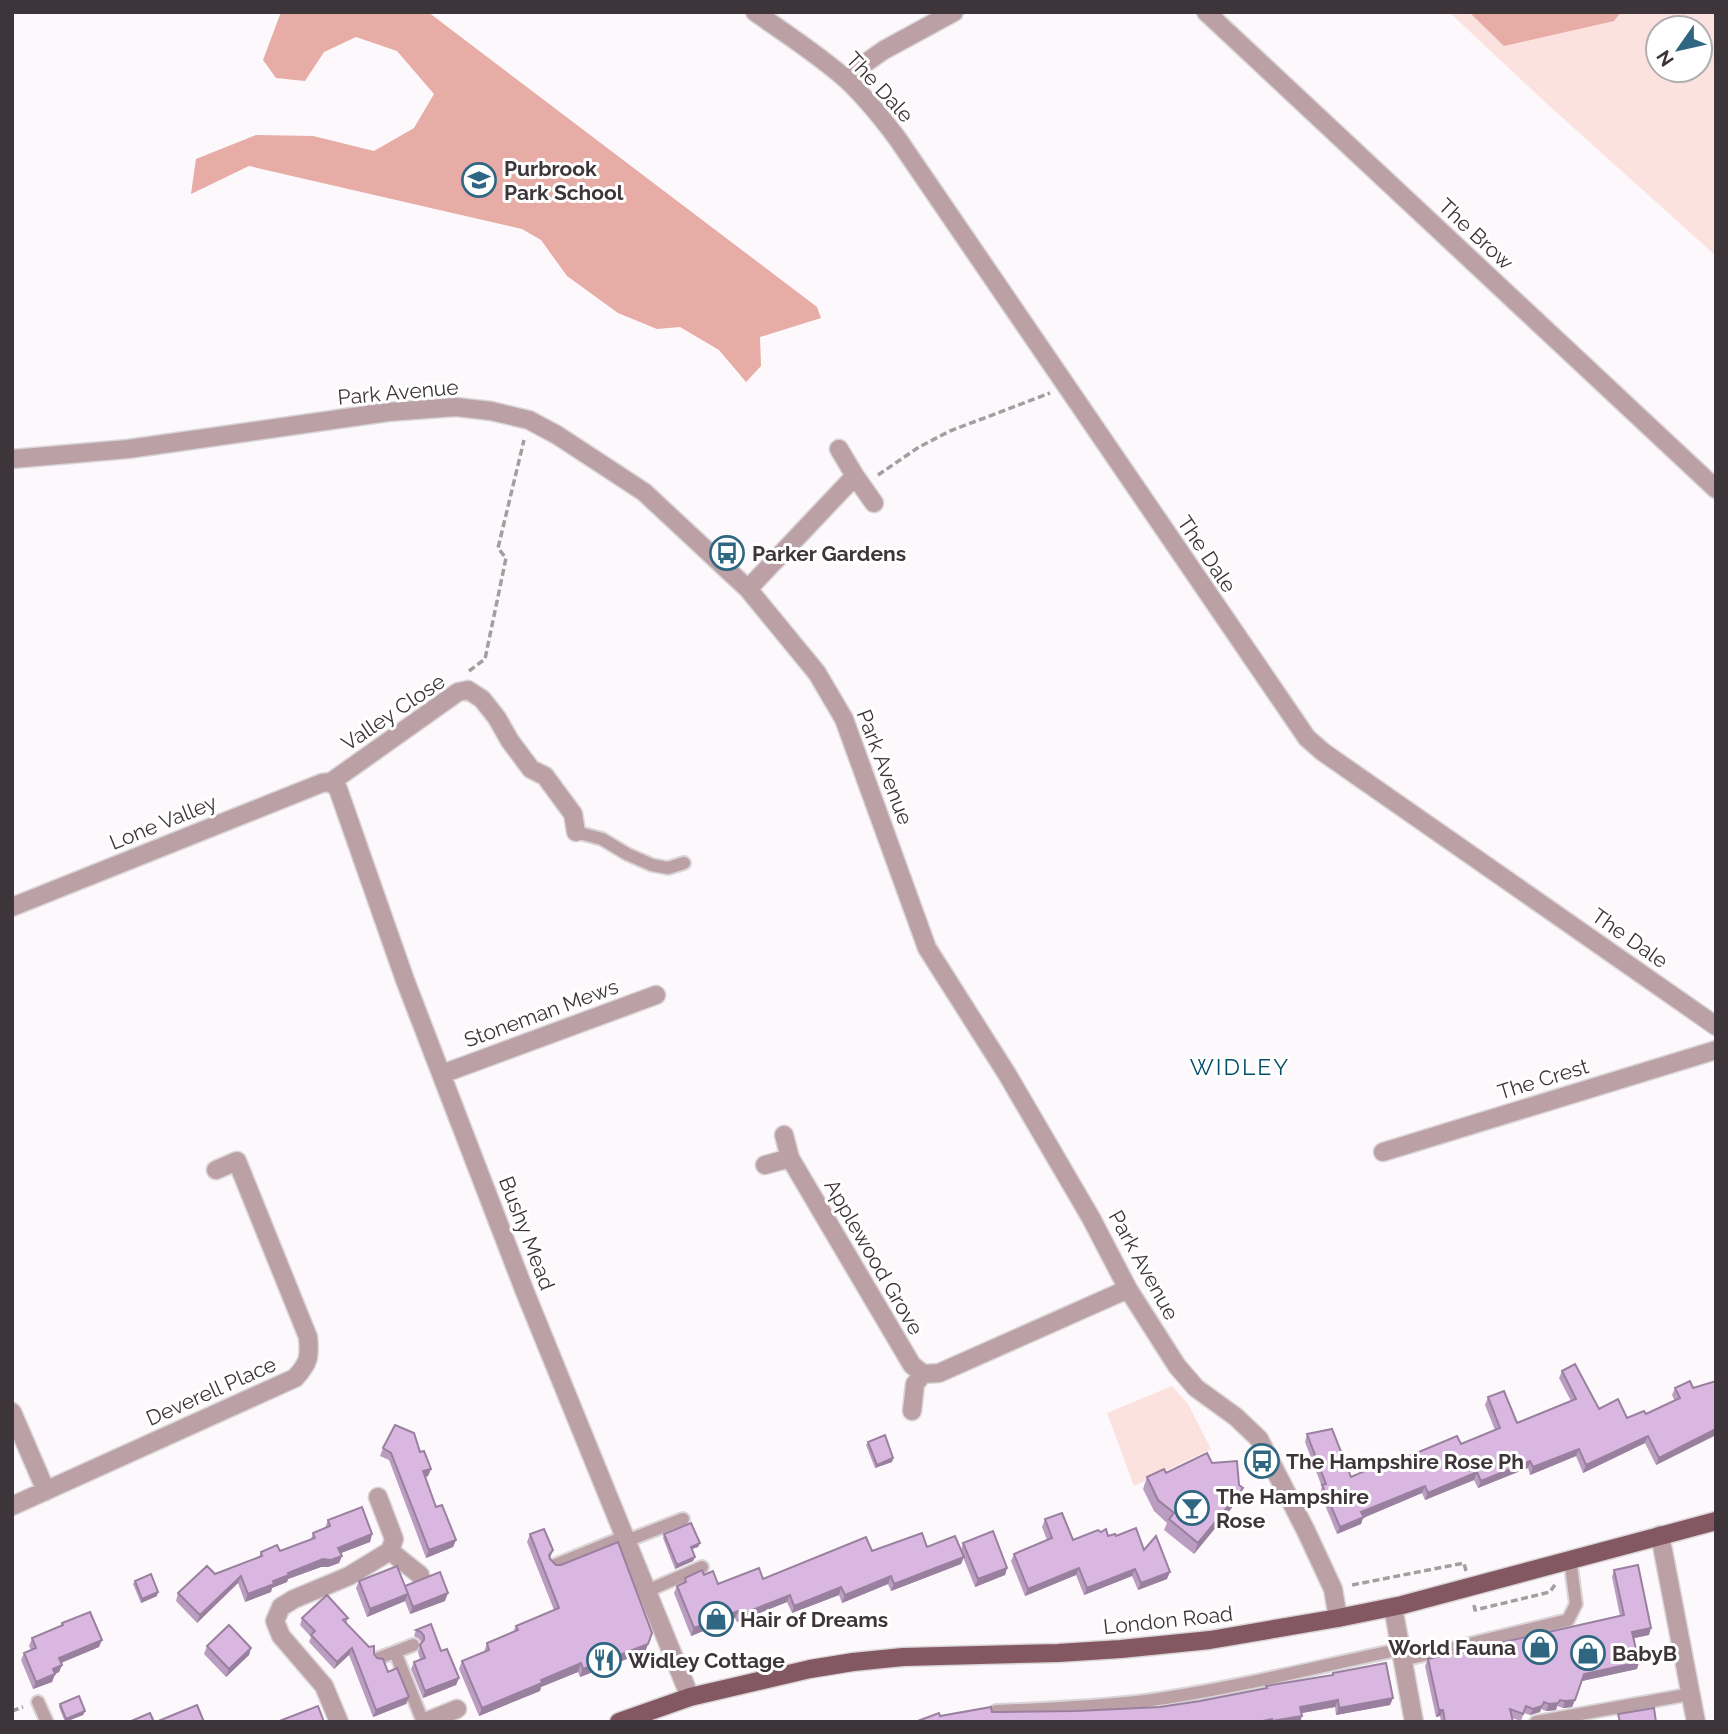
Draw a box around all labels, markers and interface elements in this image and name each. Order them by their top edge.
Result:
north arrow [1644,14,1714,84]
text: N [1652,46,1678,71]
street label: The Dale [841,47,919,127]
place label: Purbrook Park School [504,156,624,205]
school or university icon: Purbrook Park School [460,161,498,199]
street label: The Brow [1433,193,1519,275]
street label: Park Avenue [337,374,459,410]
street label: The Dale [1172,511,1242,597]
bus stop icon: Parker Gardens [708,534,746,572]
place label: Parker Gardens [752,541,906,566]
street label: Valley Close [337,668,449,756]
street label: Park Avenue [852,706,918,828]
street label: Lone Valley [106,789,220,855]
street label: The Dale [1587,903,1673,973]
street label: Stoneman Mews [461,974,621,1052]
district label: WIDLEY [1190,1053,1290,1080]
street label: The Crest [1495,1053,1591,1105]
street label: Bushy Mead [494,1173,560,1293]
street label: Applewood Grove [819,1175,929,1339]
street label: Park Avenue [1104,1206,1184,1324]
street label: Deverell Place [142,1351,280,1431]
bus stop icon: The Hampshire Rose Ph [1243,1442,1281,1480]
place label: The Hampshire Rose Ph [1286,1449,1524,1474]
place label: The Hampshire Rose [1216,1484,1369,1533]
bar icon: The Hampshire Rose [1173,1489,1211,1527]
shop icon: Hair of Dreams [697,1600,735,1638]
street label: London Road [1102,1601,1234,1639]
place label: Hair of Dreams [740,1607,888,1632]
shop icon: World Fauna [1521,1628,1559,1666]
shop icon: BabyB [1569,1634,1607,1672]
place label: World Fauna [1388,1635,1516,1660]
restaurant icon: Widley Cottage [585,1641,623,1679]
place label: BabyB [1612,1641,1677,1666]
place label: Widley Cottage [628,1648,785,1673]

